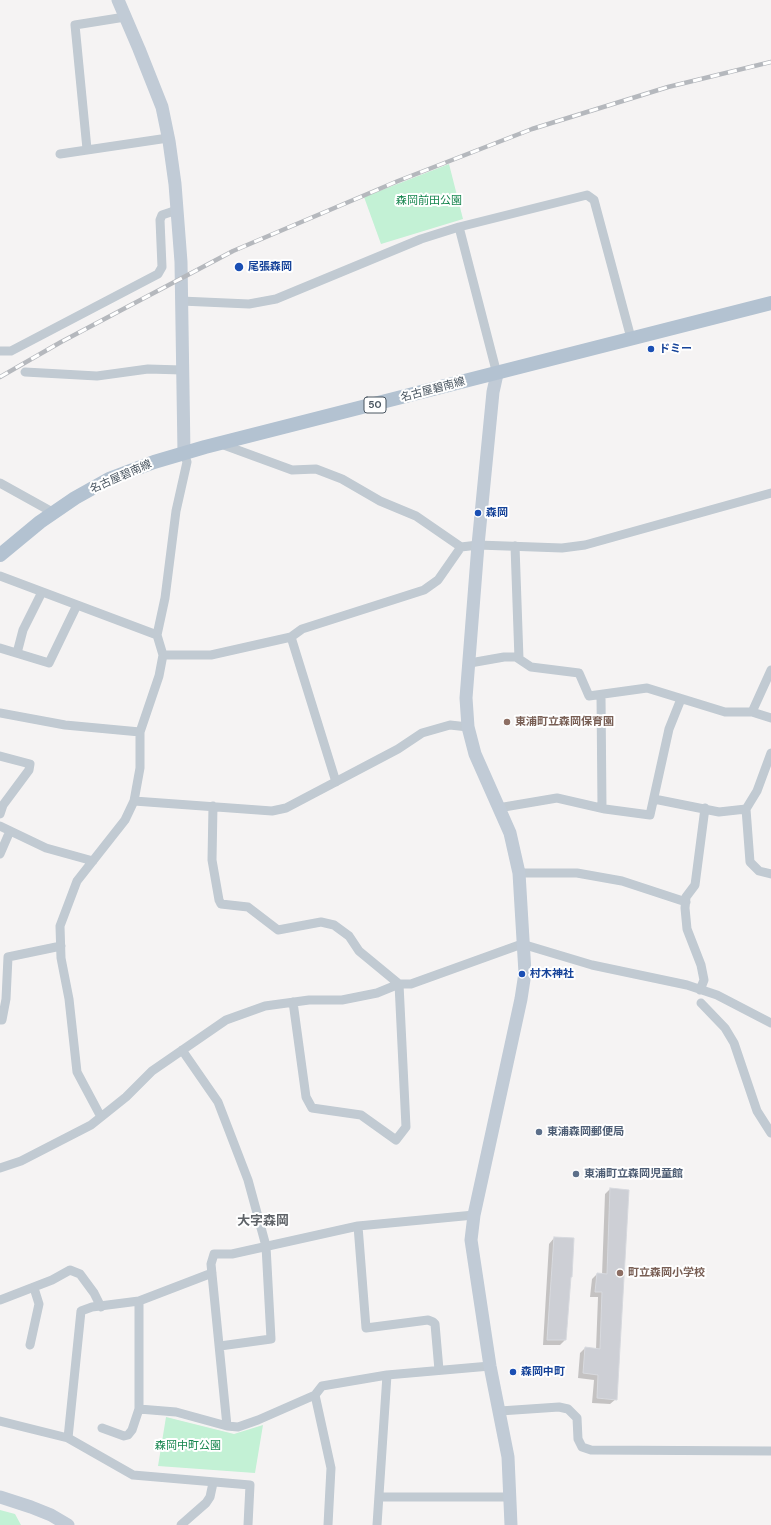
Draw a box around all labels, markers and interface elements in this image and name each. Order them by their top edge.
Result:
park label: 森岡前田公園 [396,194,462,208]
place label: 尾張森岡 [248,260,292,274]
marker: 尾張森岡 [233,261,245,273]
place label: ドミー [659,342,692,356]
marker: ドミー [646,344,656,354]
street label: 名古屋碧南線 [399,375,467,405]
road number: 50 [364,397,386,413]
street label: 名古屋碧南線 [88,458,154,496]
place label: 森岡 [486,506,508,520]
marker: 森岡 [473,508,483,518]
place label: 東浦町立森岡保育園 [515,715,614,729]
marker: 東浦町立森岡保育園 [502,717,512,727]
place label: 村木神社 [530,967,574,981]
marker: 村木神社 [517,969,527,979]
place label: 東浦森岡郵便局 [547,1125,624,1139]
marker: 東浦森岡郵便局 [534,1127,544,1137]
place label: 東浦町立森岡児童館 [584,1167,683,1181]
marker: 東浦町立森岡児童館 [571,1169,581,1179]
district label: 大字森岡 [237,1214,289,1230]
place label: 町立森岡小学校 [628,1266,705,1280]
marker: 町立森岡小学校 [615,1268,625,1278]
place label: 森岡中町 [521,1365,565,1379]
marker: 森岡中町 [508,1367,518,1377]
park label: 森岡中町公園 [155,1439,221,1453]

